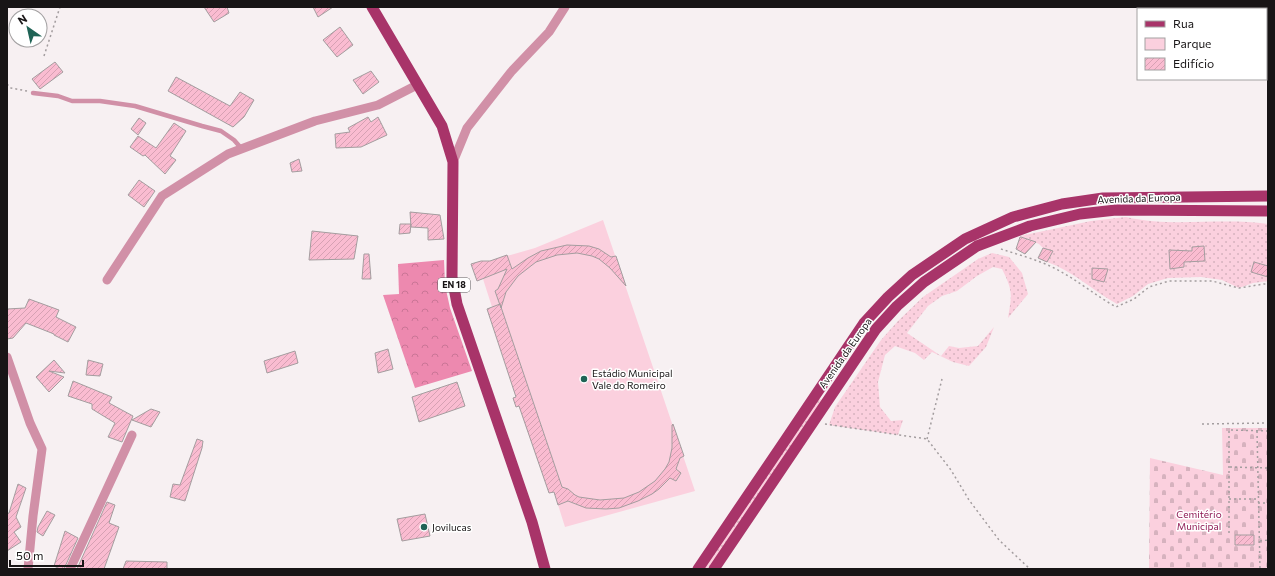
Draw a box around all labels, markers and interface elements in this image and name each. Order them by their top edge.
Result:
north arrow [8,8,48,48]
legend [1137,8,1267,80]
text: N [15,12,29,27]
text: Rua [1173,16,1194,30]
text: Parque [1173,36,1211,50]
text: Edifício [1173,56,1214,70]
street label: Avenida da Europa [1097,191,1181,205]
road number: EN 18 [438,278,470,292]
street label: Avenida da Europa [816,315,874,391]
place label: Estádio Municipal Vale do Romeiro [592,367,673,391]
marker: Estádio Municipal Vale do Romeiro [579,374,589,384]
park label: Cemitério Municipal [1176,508,1222,532]
place label: Jovilucas [432,521,472,533]
marker: Jovilucas [419,522,429,532]
scale bar [10,542,83,568]
text: 50 m [16,548,44,562]

